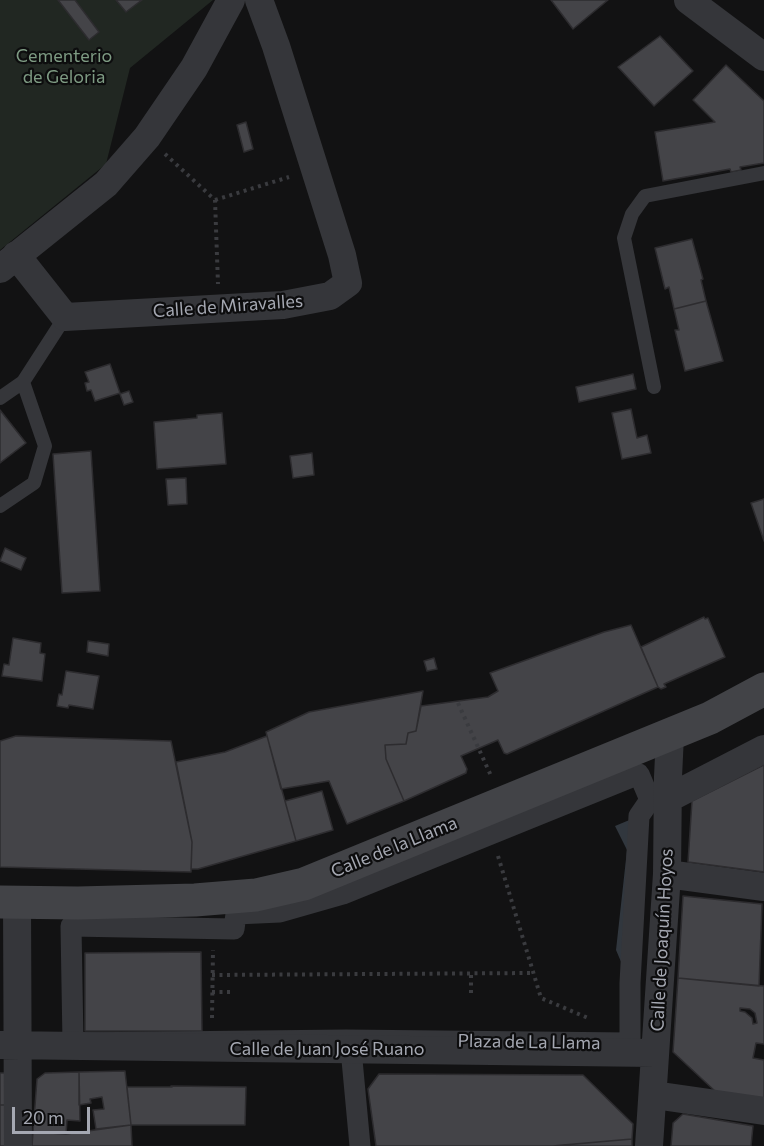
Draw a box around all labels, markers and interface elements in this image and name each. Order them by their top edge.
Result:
park label: Cementerio de Geloria [16,45,112,88]
street label: Calle de Miravalles [152,290,304,322]
street label: Calle de la Llama [328,812,460,882]
street label: Calle de Joaquín Hoyos [646,848,678,1032]
street label: Plaza de La Llama [457,1030,601,1054]
street label: Calle de Juan José Ruano [229,1038,425,1060]
scale bar [15,1095,93,1133]
text: 20 m [23,1106,64,1128]

